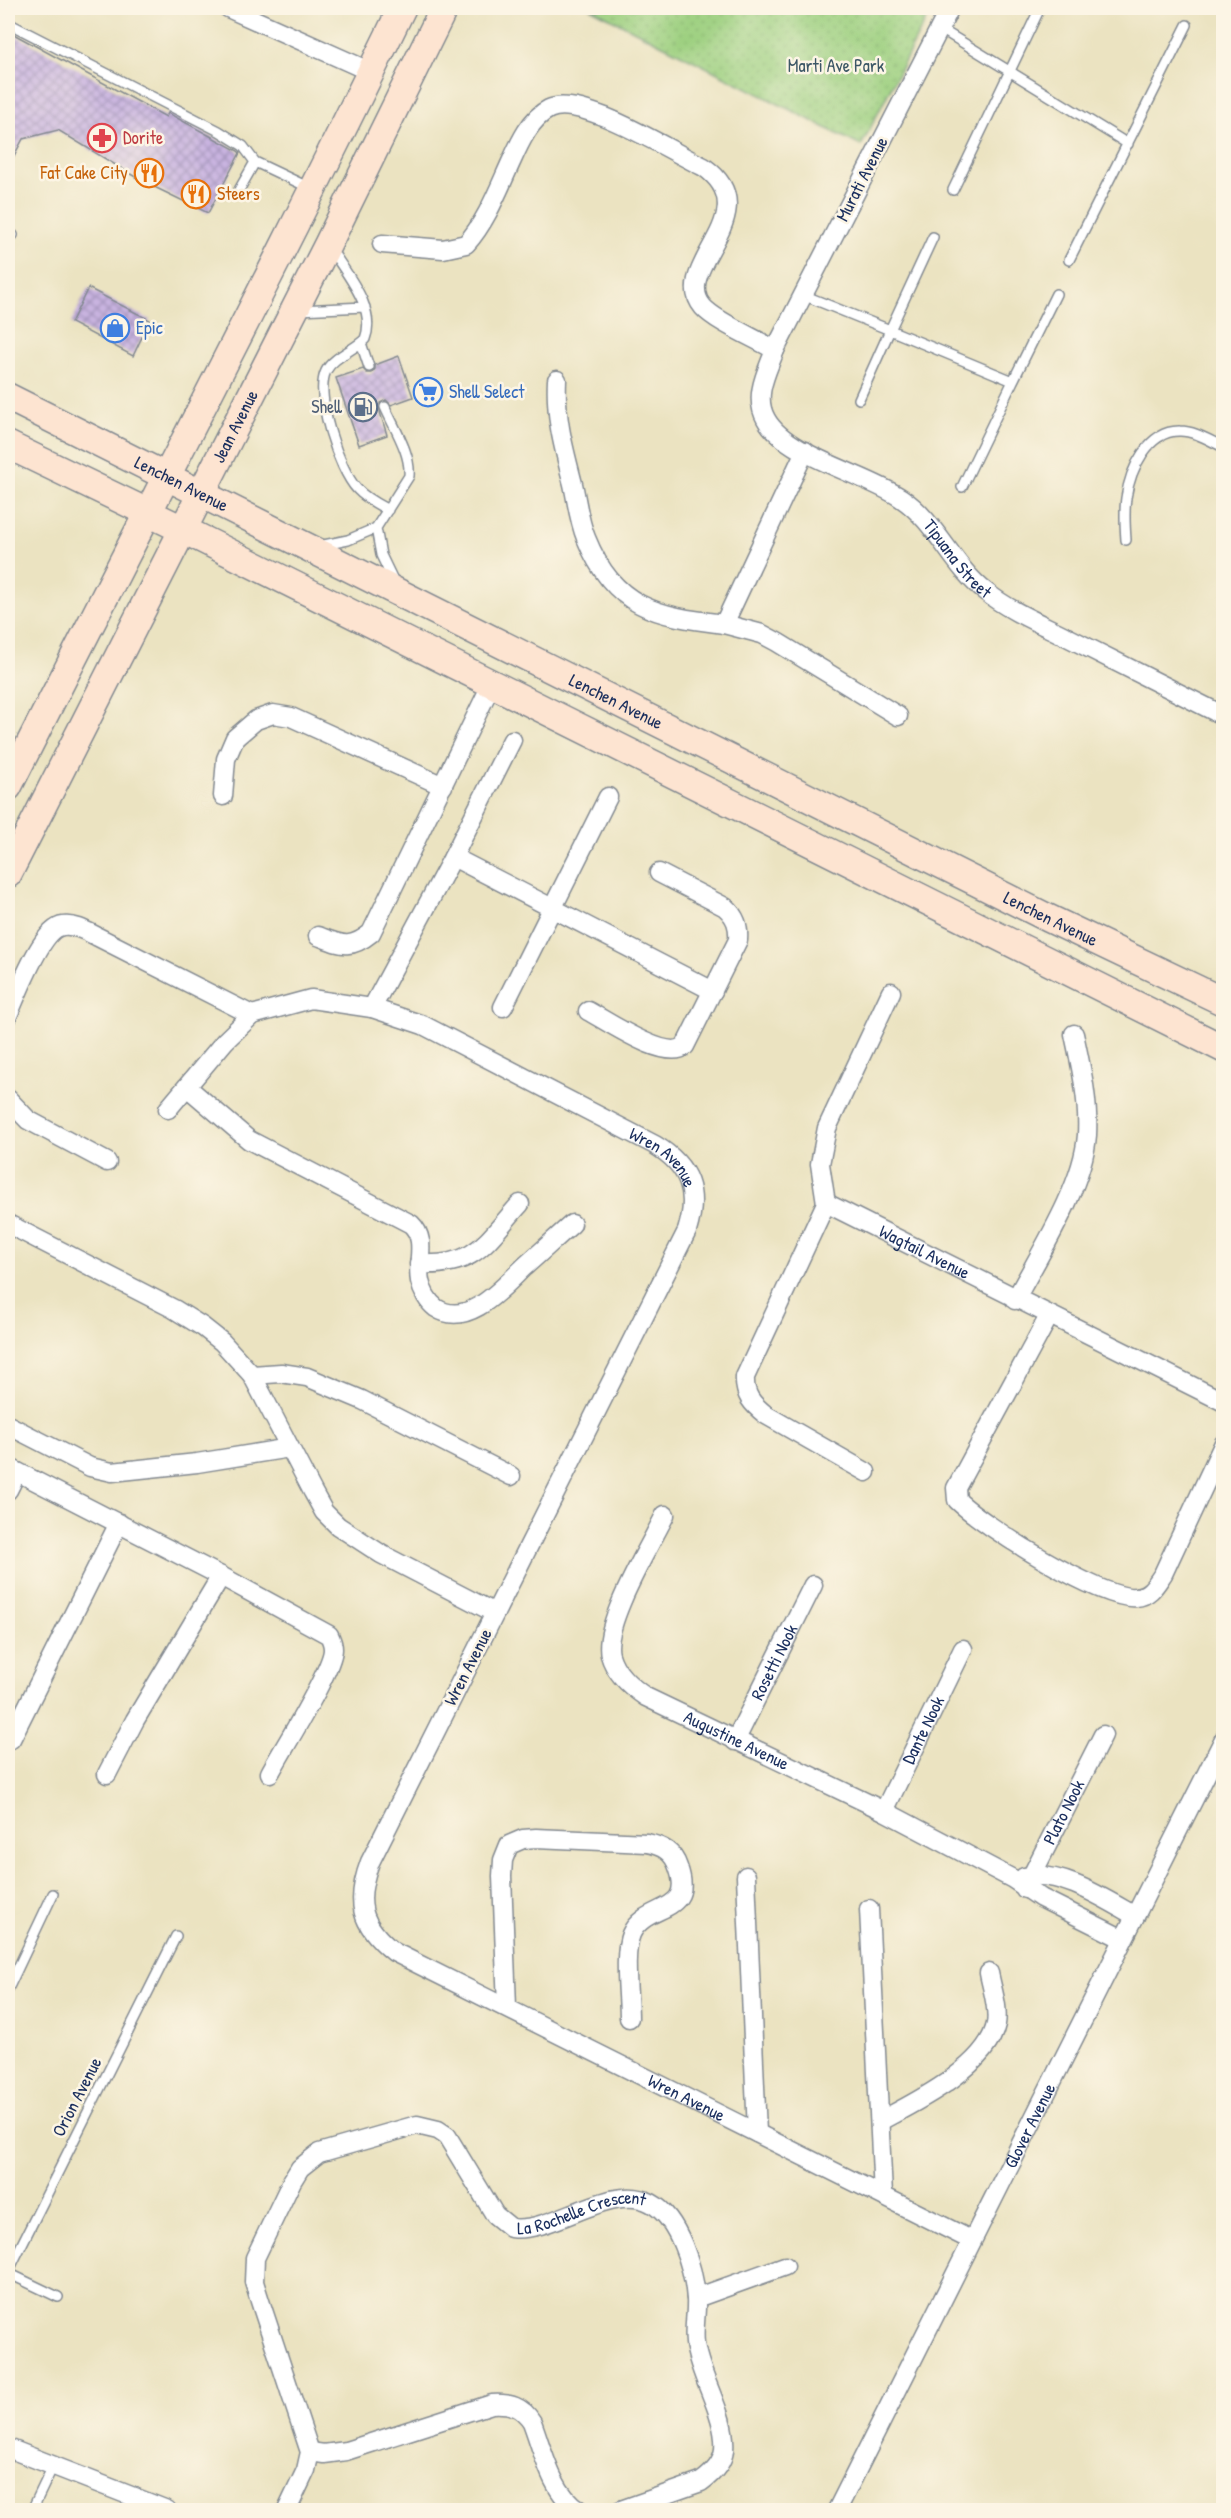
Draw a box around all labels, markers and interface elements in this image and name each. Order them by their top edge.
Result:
park label: Marti Ave Park [788,53,885,78]
pharmacy icon: Dorite [86,122,118,154]
place label: Dorite [123,125,163,150]
street label: Murati Avenue [830,132,894,225]
restaurant icon: Fat Cake City [133,157,165,189]
place label: Fat Cake City [39,160,128,185]
restaurant icon: Steers [180,178,212,210]
place label: Steers [217,181,260,206]
shop icon: Epic [99,312,131,344]
place label: Epic [136,315,163,340]
supermarket icon: Shell Select [412,376,444,408]
place label: Shell Select [449,379,525,404]
street label: Jean Avenue [206,385,264,467]
fuel station icon: Shell [347,391,379,423]
place label: Shell [311,394,342,419]
street label: Lenchen Avenue [131,449,233,517]
street label: Tipuana Street [918,514,998,604]
street label: Lenchen Avenue [565,667,667,735]
street label: Lenchen Avenue [1000,885,1102,952]
street label: Wren Avenue [625,1121,703,1190]
street label: Wagtail Avenue [875,1219,974,1285]
street label: Rosetti Nook [744,1619,804,1704]
street label: Wren Avenue [438,1624,498,1709]
street label: Dante Nook [896,1691,950,1768]
street label: Augustine Avenue [680,1704,793,1776]
street label: Plato Nook [1037,1775,1091,1849]
street label: Orion Avenue [46,2053,107,2141]
street label: Wren Avenue [644,2068,729,2127]
street label: Glover Avenue [998,2079,1061,2172]
street label: La Rochelle Crescent [517,2185,650,2241]

